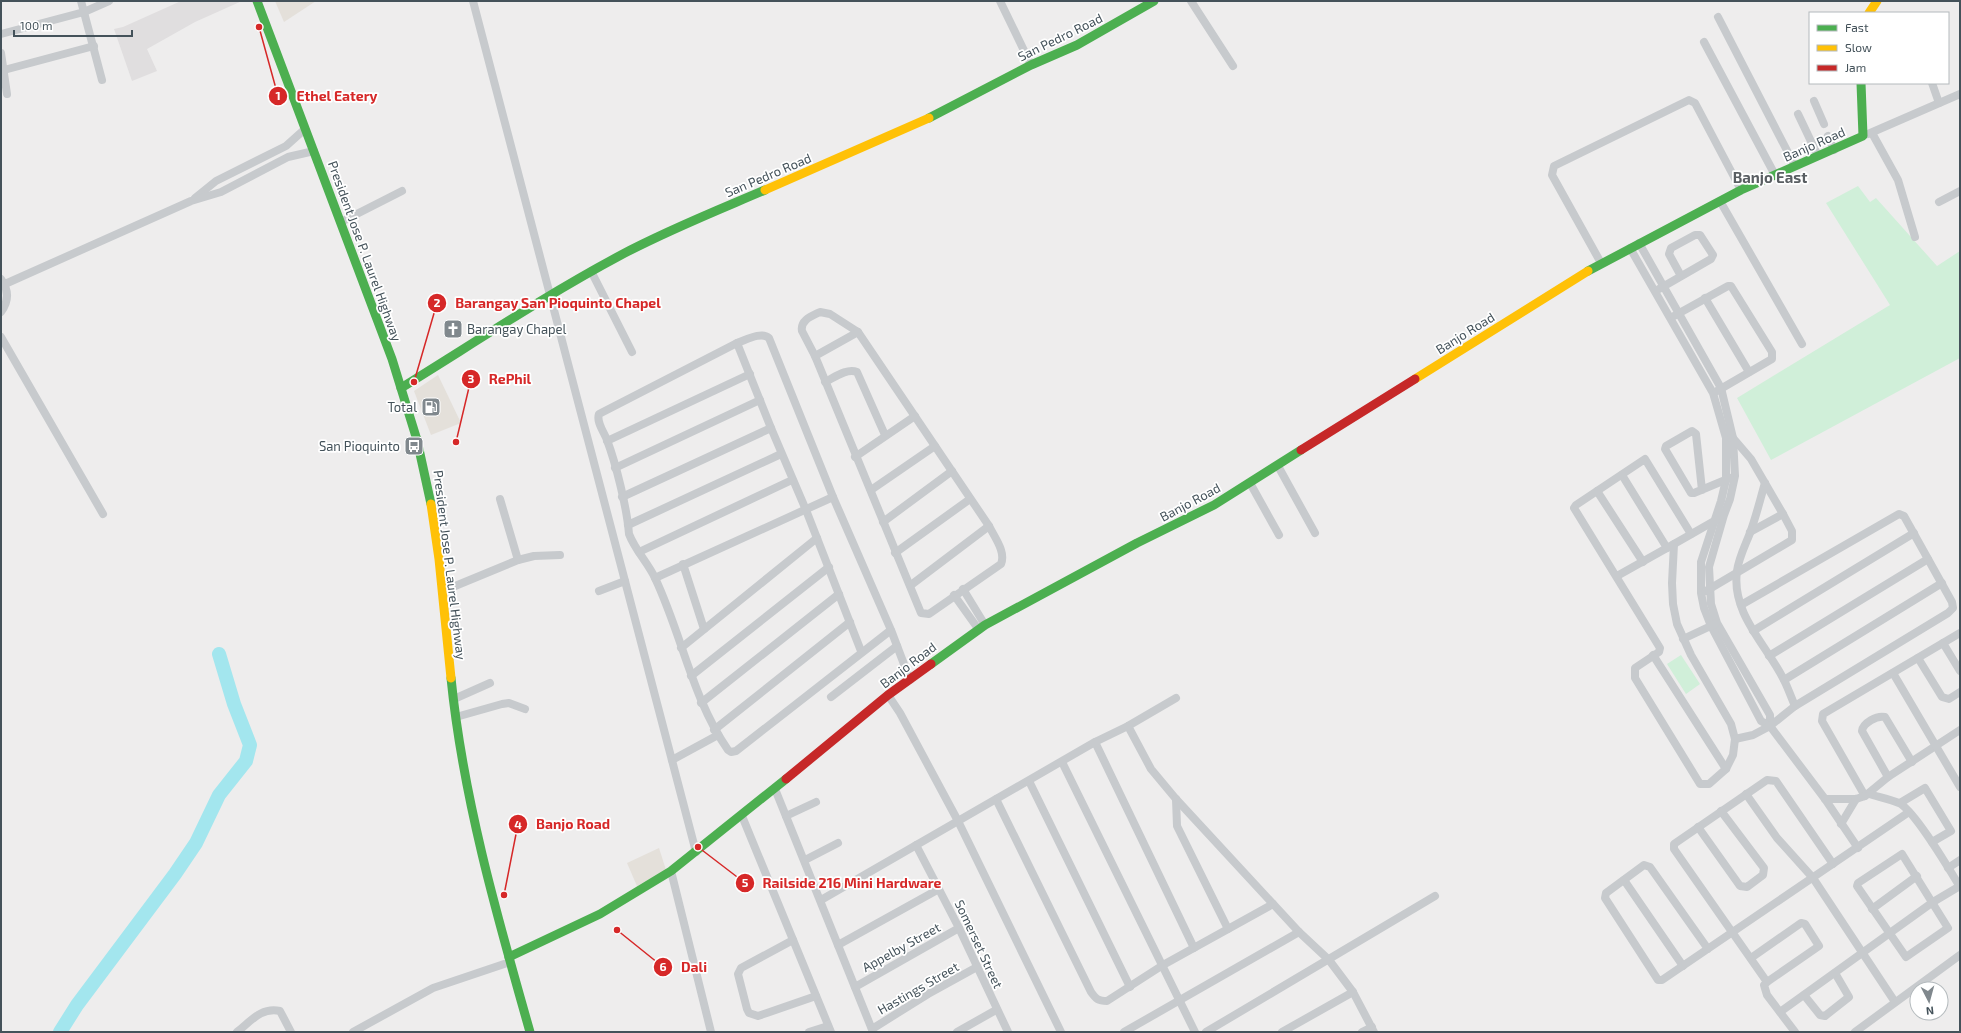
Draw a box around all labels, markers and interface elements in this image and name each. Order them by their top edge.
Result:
street label: San Pedro Road [1015,10,1105,64]
scale bar [14,12,132,38]
legend [1809,12,1949,84]
text: 100 m [20,18,52,32]
text: Fast [1845,20,1869,34]
text: Slow [1845,40,1872,54]
text: Jam [1845,60,1866,74]
callout: Ethel Eatery [268,83,385,109]
text: Ethel Eatery [296,87,378,104]
text: 1 [275,88,281,102]
street label: Banjo Road [1780,123,1848,165]
street label: San Pedro Road [722,150,814,200]
street label: President Jose P. Laurel Highway [325,159,405,344]
district label: Banjo East [1733,168,1807,186]
callout: Barangay San Pioquinto Chapel [427,290,669,316]
text: Barangay San Pioquinto Chapel [455,294,661,311]
text: 2 [434,295,441,309]
street label: Banjo Road [1433,309,1497,357]
church icon: Barangay Chapel [442,318,464,340]
place label: Barangay Chapel [467,321,567,337]
callout: RePhil [461,366,539,392]
text: RePhil [489,370,532,387]
text: 3 [468,371,475,385]
fuel station icon: Total [420,396,442,418]
place label: Total [388,399,417,415]
bus stop icon: San Pioquinto [403,435,425,457]
place label: San Pioquinto [319,438,400,454]
street label: President Jose P. Laurel Highway [430,469,470,661]
street label: Banjo Road [1157,479,1223,525]
street label: Banjo Road [877,639,939,691]
callout: Banjo Road [508,811,618,837]
text: Banjo Road [536,815,610,832]
text: 4 [514,817,522,831]
callout: Railside 216 Mini Hardware [735,870,950,896]
text: Railside 216 Mini Hardware [763,874,942,891]
text: 5 [742,875,749,889]
street label: Somerset Street [952,897,1007,991]
street label: Appelby Street [859,919,943,975]
callout: Dali [653,954,715,980]
text: Dali [681,958,707,975]
street label: Hastings Street [875,958,961,1018]
text: 6 [659,959,667,973]
north arrow [1909,981,1949,1021]
text: N [1925,1005,1935,1018]

